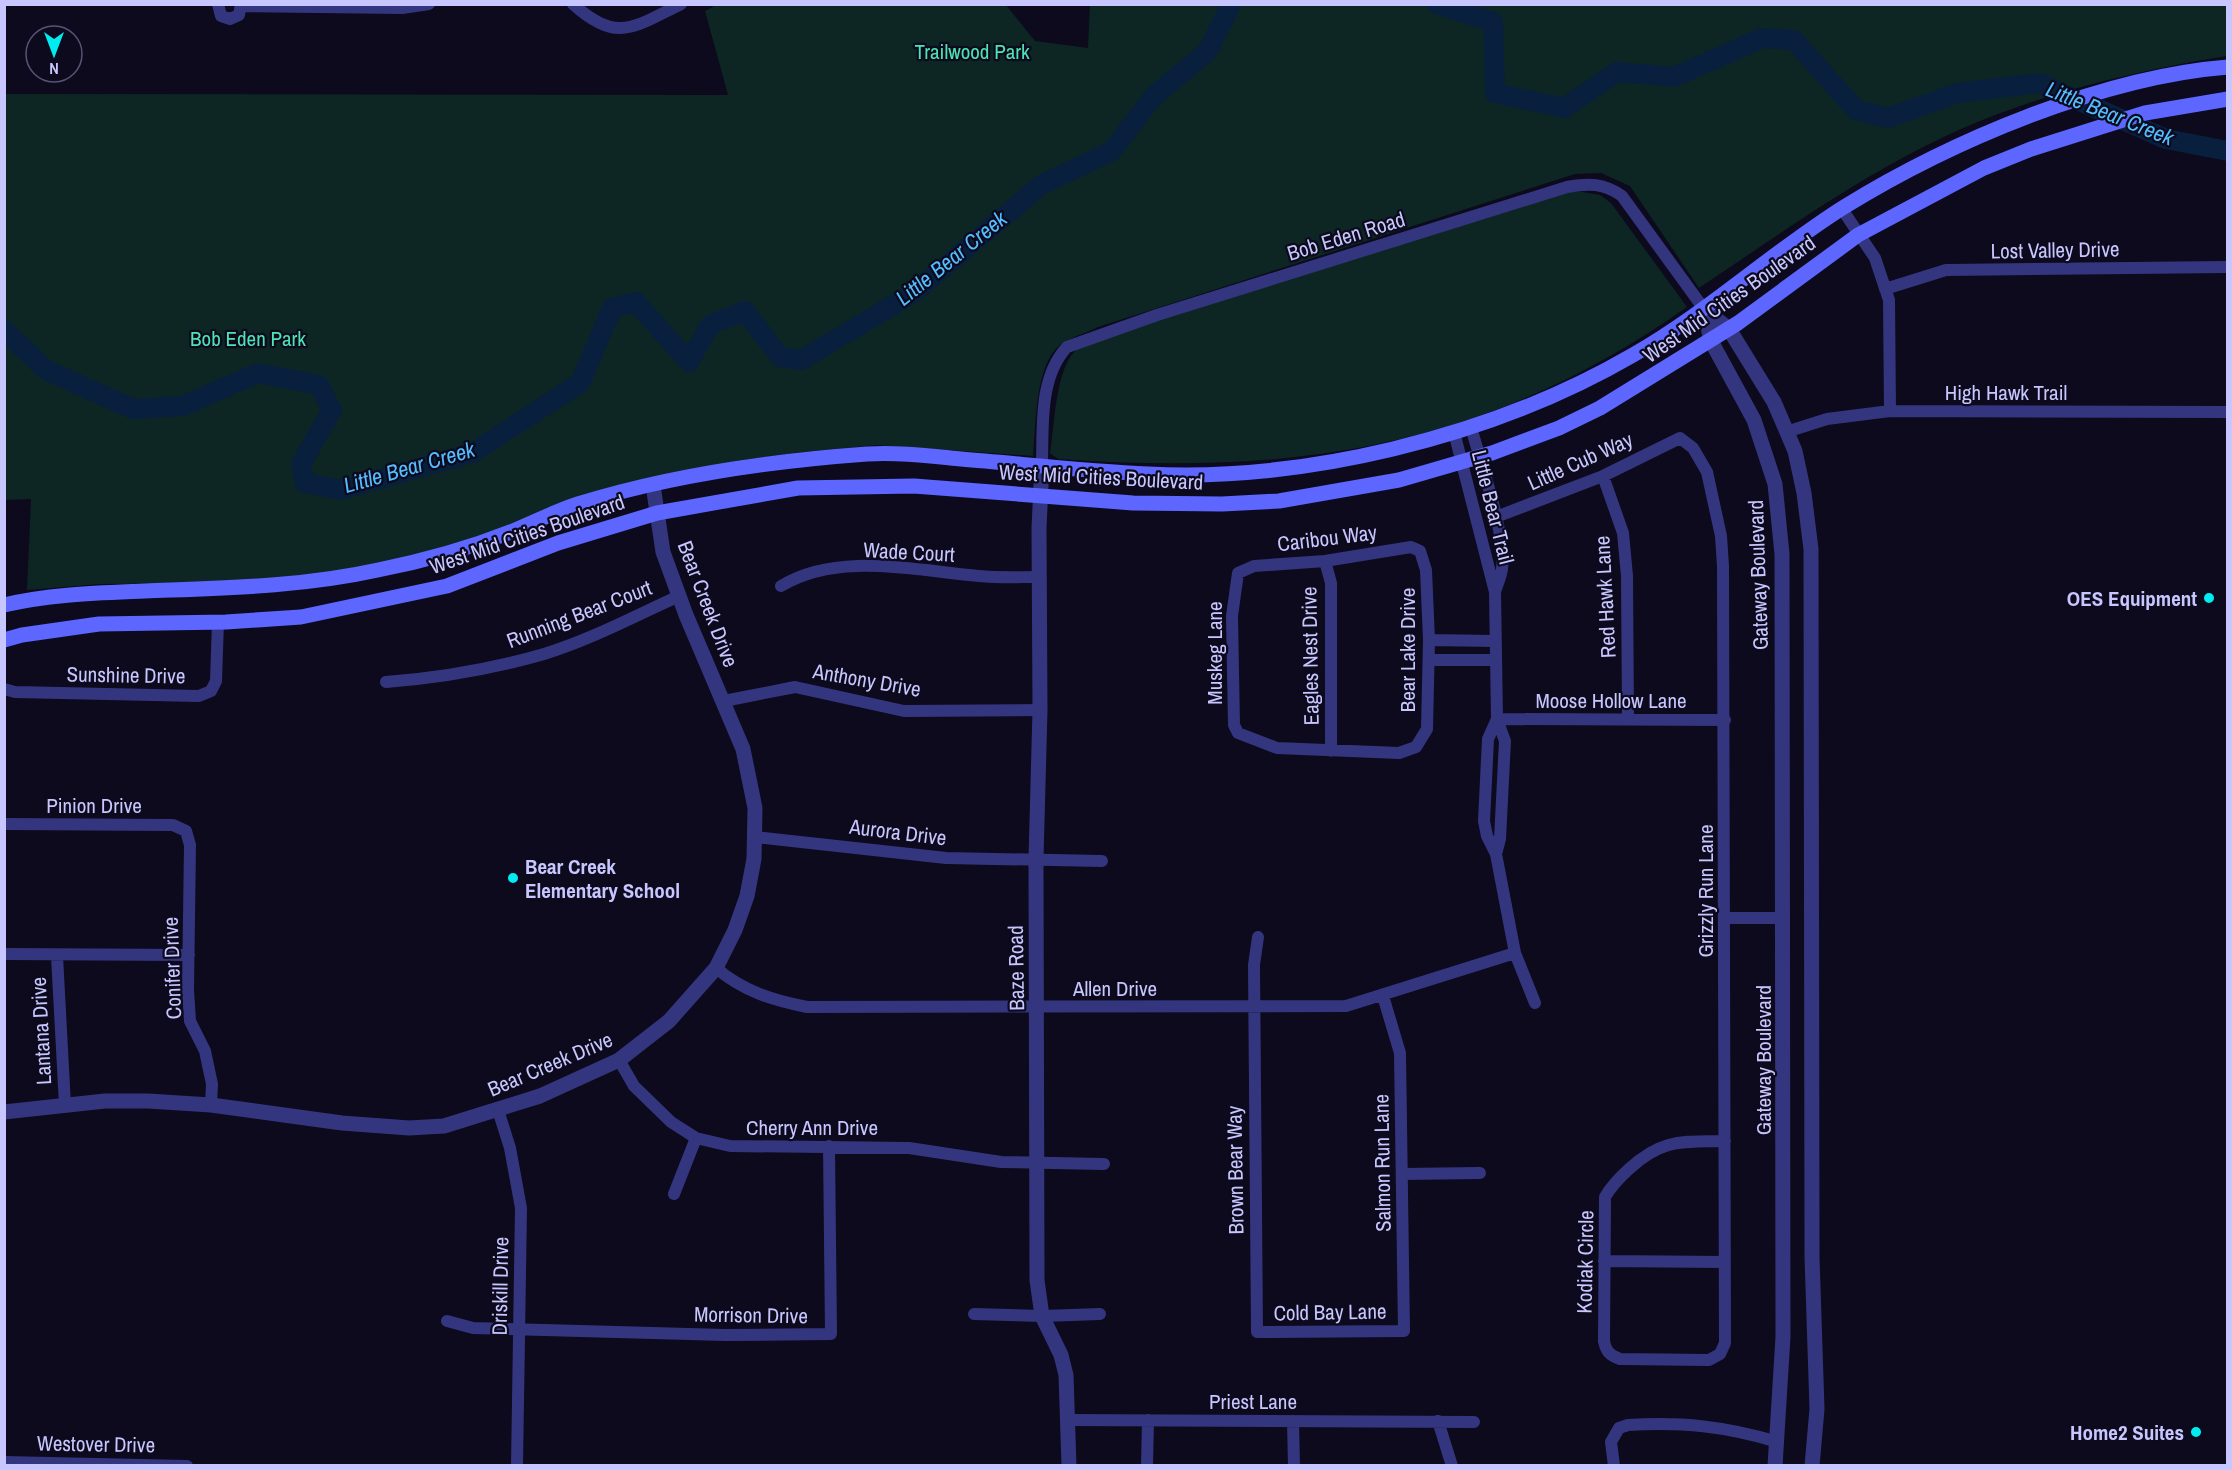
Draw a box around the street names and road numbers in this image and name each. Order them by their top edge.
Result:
street label: Bob Eden Road [1284,204,1408,268]
street label: West Mid Cities Boulevard [1637,228,1821,370]
street label: Lost Valley Drive [1990,234,2120,266]
street label: High Hawk Trail [1945,378,2067,407]
street label: Little Cub Way [1523,425,1638,497]
street label: Little Bear Trail [1465,447,1521,567]
street label: West Mid Cities Boulevard [998,457,1204,497]
street label: West Mid Cities Boulevard [426,487,628,581]
street label: Gateway Boulevard [1741,499,1775,651]
street label: Caribou Way [1276,517,1379,558]
street label: Wade Court [863,535,956,569]
street label: Red Hawk Lane [1587,535,1623,659]
street label: Bear Creek Drive [671,537,745,671]
street label: Running Bear Court [502,573,656,655]
street label: Eagles Nest Drive [1294,586,1326,726]
street label: Bear Lake Drive [1393,588,1422,712]
street label: Muskeg Lane [1200,601,1229,705]
street label: Anthony Drive [810,656,923,704]
street label: Sunshine Drive [66,659,186,691]
street label: Moose Hollow Lane [1535,686,1687,715]
street label: Pinion Drive [46,791,142,820]
street label: Aurora Drive [847,812,948,852]
street label: Grizzly Run Lane [1691,824,1720,958]
street label: Conifer Drive [156,916,188,1020]
street label: Baze Road [1001,925,1031,1011]
street label: Allen Drive [1072,974,1157,1003]
street label: Lantana Drive [24,976,58,1086]
street label: Gateway Boulevard [1749,985,1778,1135]
street label: Bear Creek Drive [483,1025,617,1103]
street label: Salmon Run Lane [1366,1094,1398,1232]
street label: Brown Bear Way [1219,1105,1251,1235]
street label: Cherry Ann Drive [746,1113,878,1142]
street label: Kodiak Circle [1570,1210,1600,1314]
street label: Driskill Drive [485,1236,515,1336]
street label: Cold Bay Lane [1273,1297,1387,1327]
street label: Morrison Drive [694,1300,808,1330]
street label: Priest Lane [1209,1387,1297,1416]
street label: Westover Drive [37,1428,155,1460]

